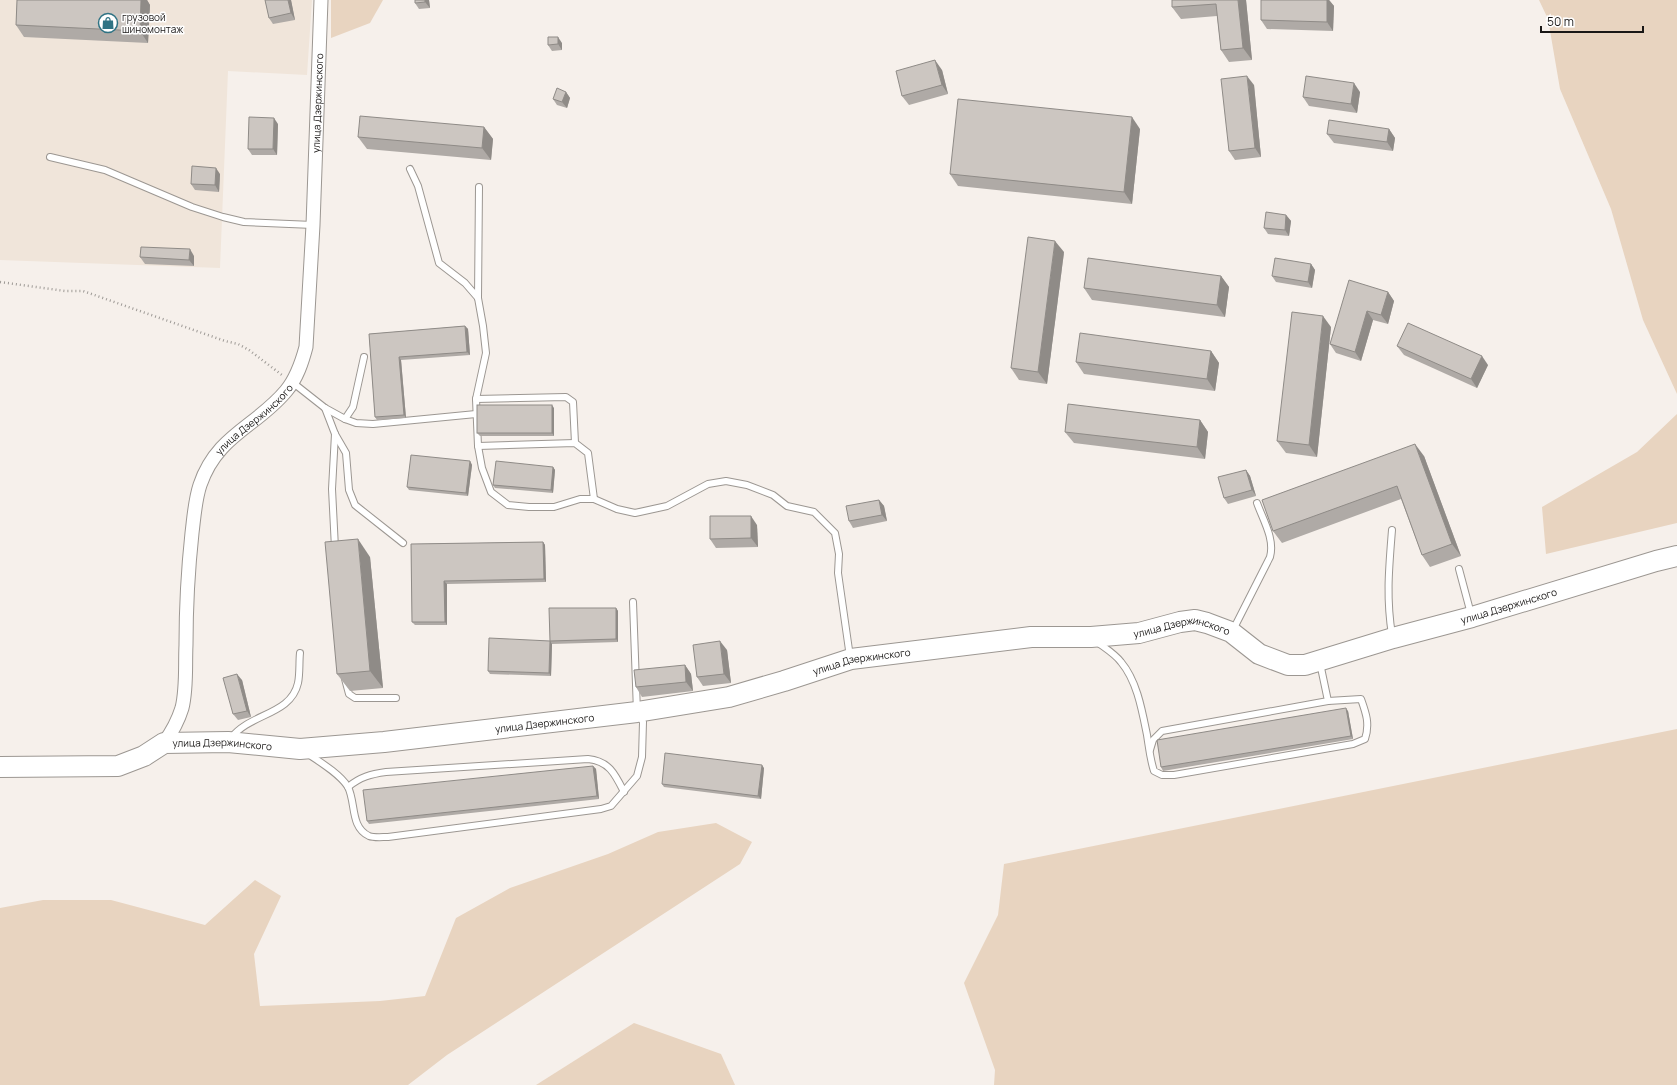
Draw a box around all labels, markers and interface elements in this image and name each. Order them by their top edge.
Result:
scale bar [1541,8,1643,34]
place label: грузовой шиномонтаж [122,10,183,36]
shop icon: грузовой шиномонтаж [97,12,119,34]
text: 50 m [1547,13,1574,30]
street label: улица Дзержинского [309,53,326,153]
street label: улица Дзержинского [212,381,296,458]
street label: улица Дзержинского [1459,585,1559,627]
street label: улица Дзержинского [1133,613,1232,640]
street label: улица Дзержинского [811,645,911,678]
street label: улица Дзержинского [494,710,595,736]
street label: улица Дзержинского [172,735,273,753]

